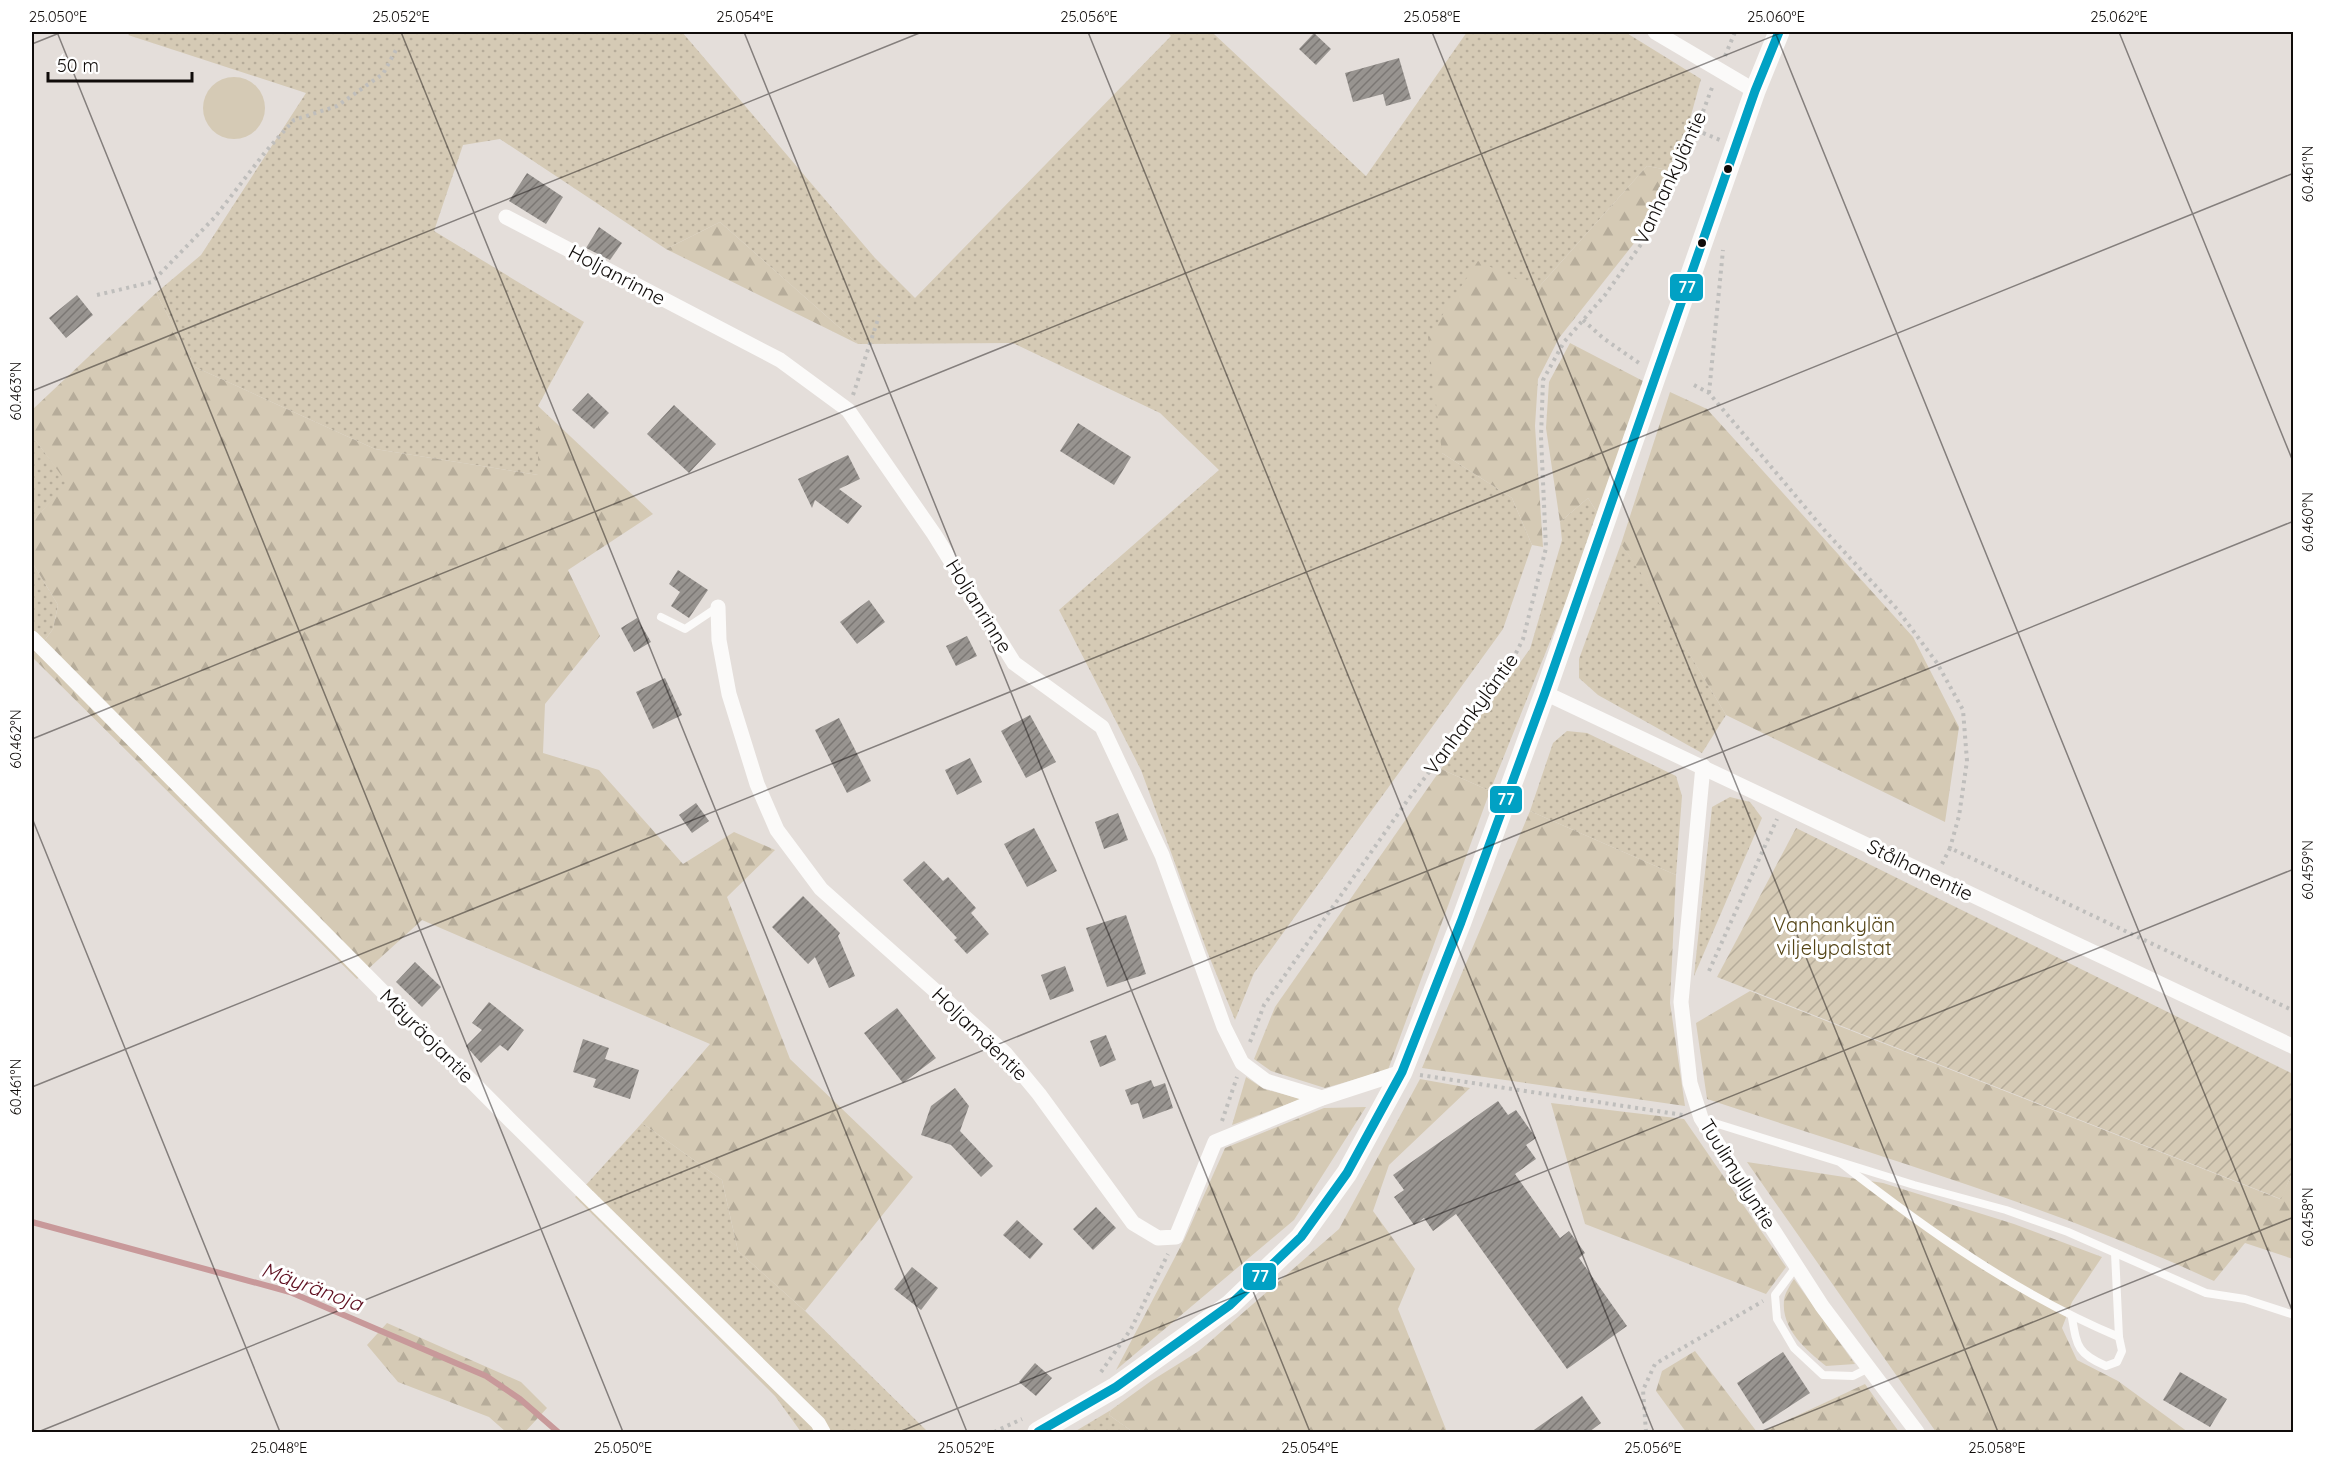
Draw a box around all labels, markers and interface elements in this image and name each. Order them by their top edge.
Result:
text: 25.050°E [29,7,87,26]
text: 25.052°E [372,7,430,26]
text: 25.054°E [716,7,774,26]
text: 25.056°E [1060,7,1118,26]
text: 25.058°E [1403,7,1461,26]
text: 25.060°E [1747,7,1805,26]
text: 25.062°E [2090,7,2148,26]
scale bar [48,45,192,83]
text: 50 m [57,54,99,77]
street label: Vanhankyläntie [1628,107,1711,249]
text: 60.461°N [2298,146,2317,202]
unlabelled marker [1722,163,1734,175]
unlabelled marker [1696,237,1708,249]
street label: Holjanrinne [564,239,670,311]
line badge: 77 [1669,273,1704,302]
text: 77 [1678,277,1696,297]
text: 60.463°N [6,362,25,421]
text: 60.460°N [2298,492,2317,552]
street label: Holjanrinne [941,554,1018,657]
street label: Vanhankyläntie [1418,648,1523,779]
text: 60.462°N [6,709,25,769]
line badge: 77 [1489,785,1523,814]
text: 77 [1497,789,1515,809]
street label: Stålhanentie [1863,833,1977,906]
text: 60.459°N [2298,840,2317,900]
park label: Vanhankylän viljelypalstat [1773,912,1895,960]
street label: Holjamäentie [927,982,1034,1086]
street label: Mäyräojantie [375,983,480,1088]
text: 60.461°N [6,1059,25,1115]
street label: Tuulimyllyntie [1695,1114,1782,1233]
text: 60.458°N [2298,1187,2317,1247]
water label: Mäyränoja [258,1256,368,1317]
line badge: 77 [1242,1262,1277,1291]
text: 77 [1251,1266,1269,1286]
text: 25.048°E [250,1438,308,1457]
text: 25.050°E [594,1438,652,1457]
text: 25.052°E [937,1438,995,1457]
text: 25.054°E [1281,1438,1339,1457]
text: 25.056°E [1624,1438,1682,1457]
text: 25.058°E [1968,1438,2026,1457]

